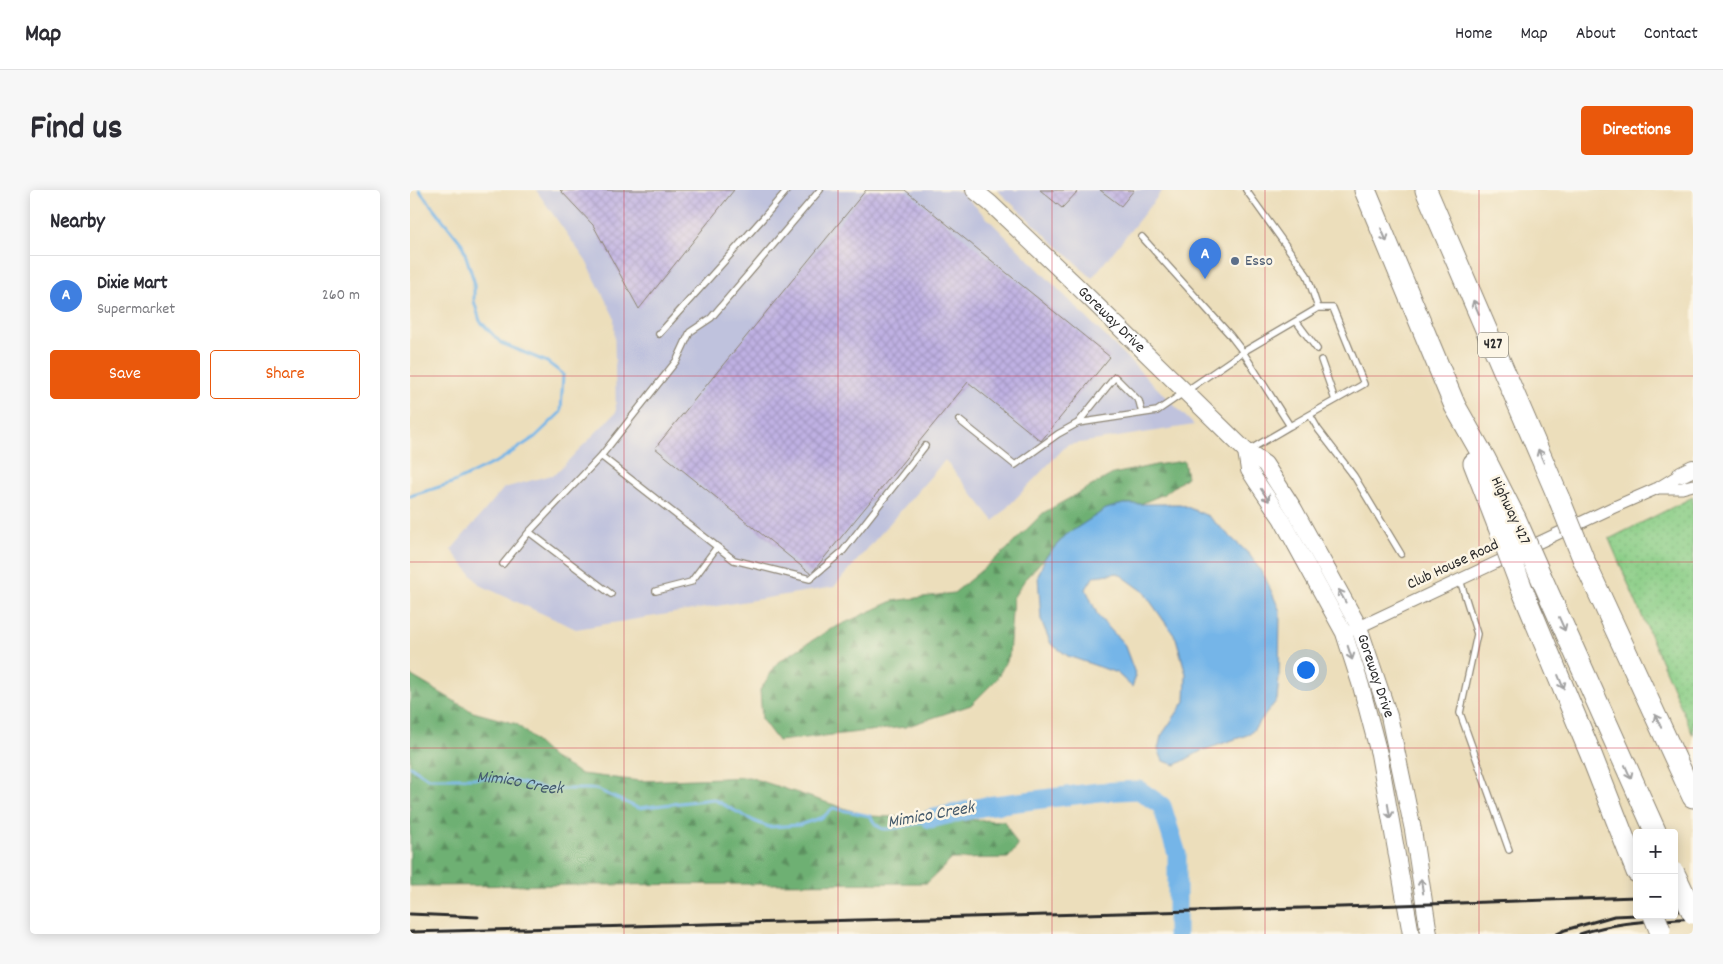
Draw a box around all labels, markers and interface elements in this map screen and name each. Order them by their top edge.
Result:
text: Map [25,18,61,52]
text: Home [1455,22,1492,47]
text: Map [1520,22,1548,47]
text: About [1576,22,1616,47]
text: Contact [1644,22,1698,47]
text: Find us [30,105,122,155]
button: Directions [1581,106,1693,155]
text: Nearby [50,208,105,238]
one-way arrow [1380,227,1389,242]
pin: A [1189,238,1221,279]
place label: Esso [1245,250,1273,273]
marker: Esso [1229,255,1241,267]
text: Dixie Mart [97,271,168,298]
street label: Goreway Drive [1072,281,1151,358]
text: A [62,284,70,307]
text: 260 m [322,284,360,307]
text: Supermarket [97,298,175,321]
one-way arrow [1471,300,1481,315]
road number: 427 [1478,332,1508,358]
button: Save [50,350,200,399]
button: Share [210,350,360,399]
one-way arrow [1535,449,1545,464]
street label: Highway 427 [1484,473,1536,549]
one-way arrow [1260,488,1270,502]
street label: Club House Road [1403,534,1503,596]
one-way arrow [1337,588,1347,603]
one-way arrow [1557,616,1567,631]
street label: Goreway Drive [1351,631,1400,721]
one-way arrow [1346,645,1356,661]
your location [1293,657,1319,683]
one-way arrow [1557,674,1566,689]
one-way arrow [1653,714,1662,729]
one-way arrow [1624,764,1634,779]
water label: Mimico Creek [476,766,565,802]
water label: Mimico Creek [886,796,978,836]
one-way arrow [1385,802,1395,818]
map controls [1633,829,1678,919]
button: + [1633,829,1678,874]
button: − [1633,874,1678,919]
one-way arrow [1416,878,1426,894]

